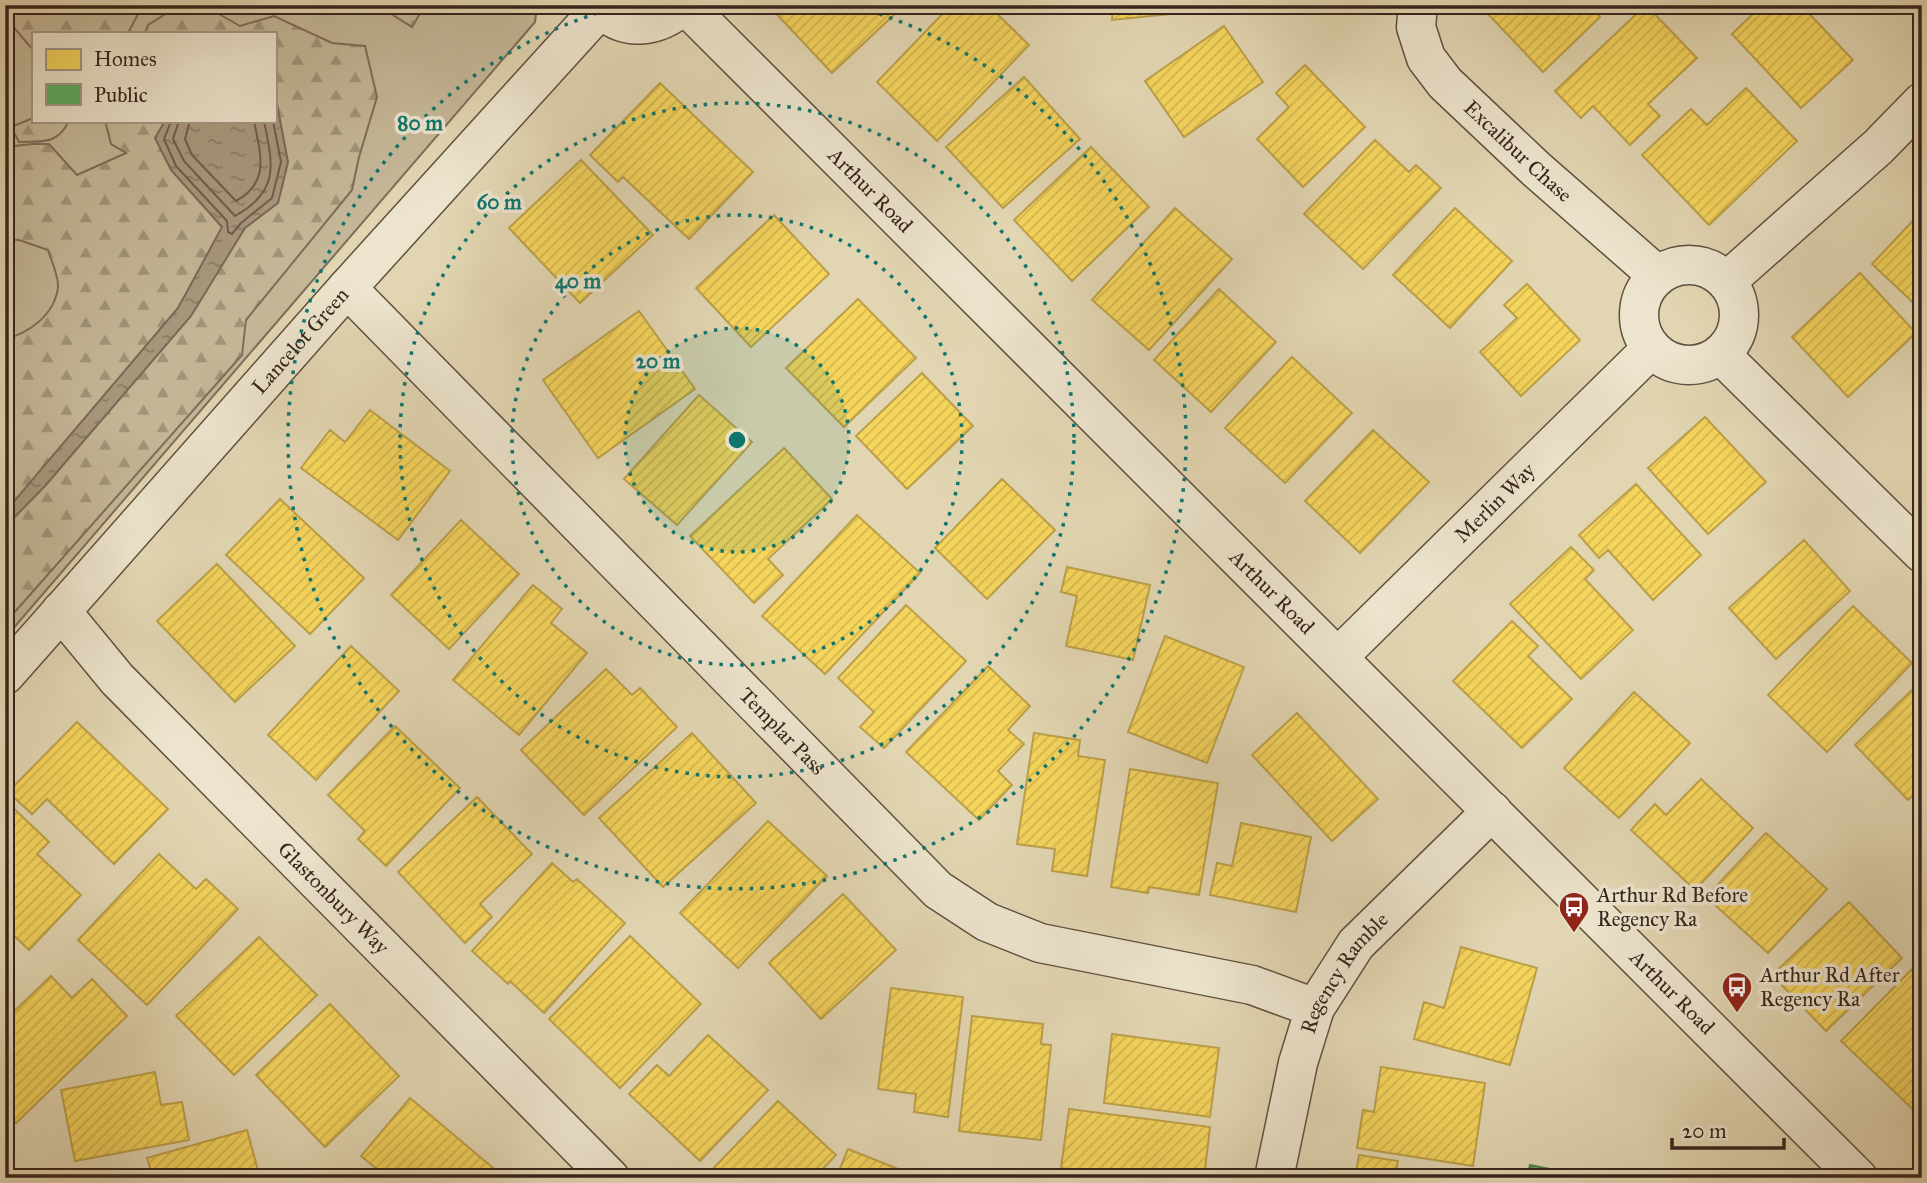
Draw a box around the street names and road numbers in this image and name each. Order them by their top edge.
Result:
street label: Excalibur Chase [1458,95,1578,208]
street label: Arthur Road [822,142,918,238]
street label: Lancelot Green [246,282,354,399]
street label: Merlin Way [1449,457,1541,548]
street label: Arthur Road [1223,543,1320,640]
street label: Templar Pass [733,682,831,780]
street label: Glastonbury Way [272,836,395,961]
street label: Regency Ramble [1295,907,1394,1037]
street label: Arthur Road [1624,944,1720,1040]

